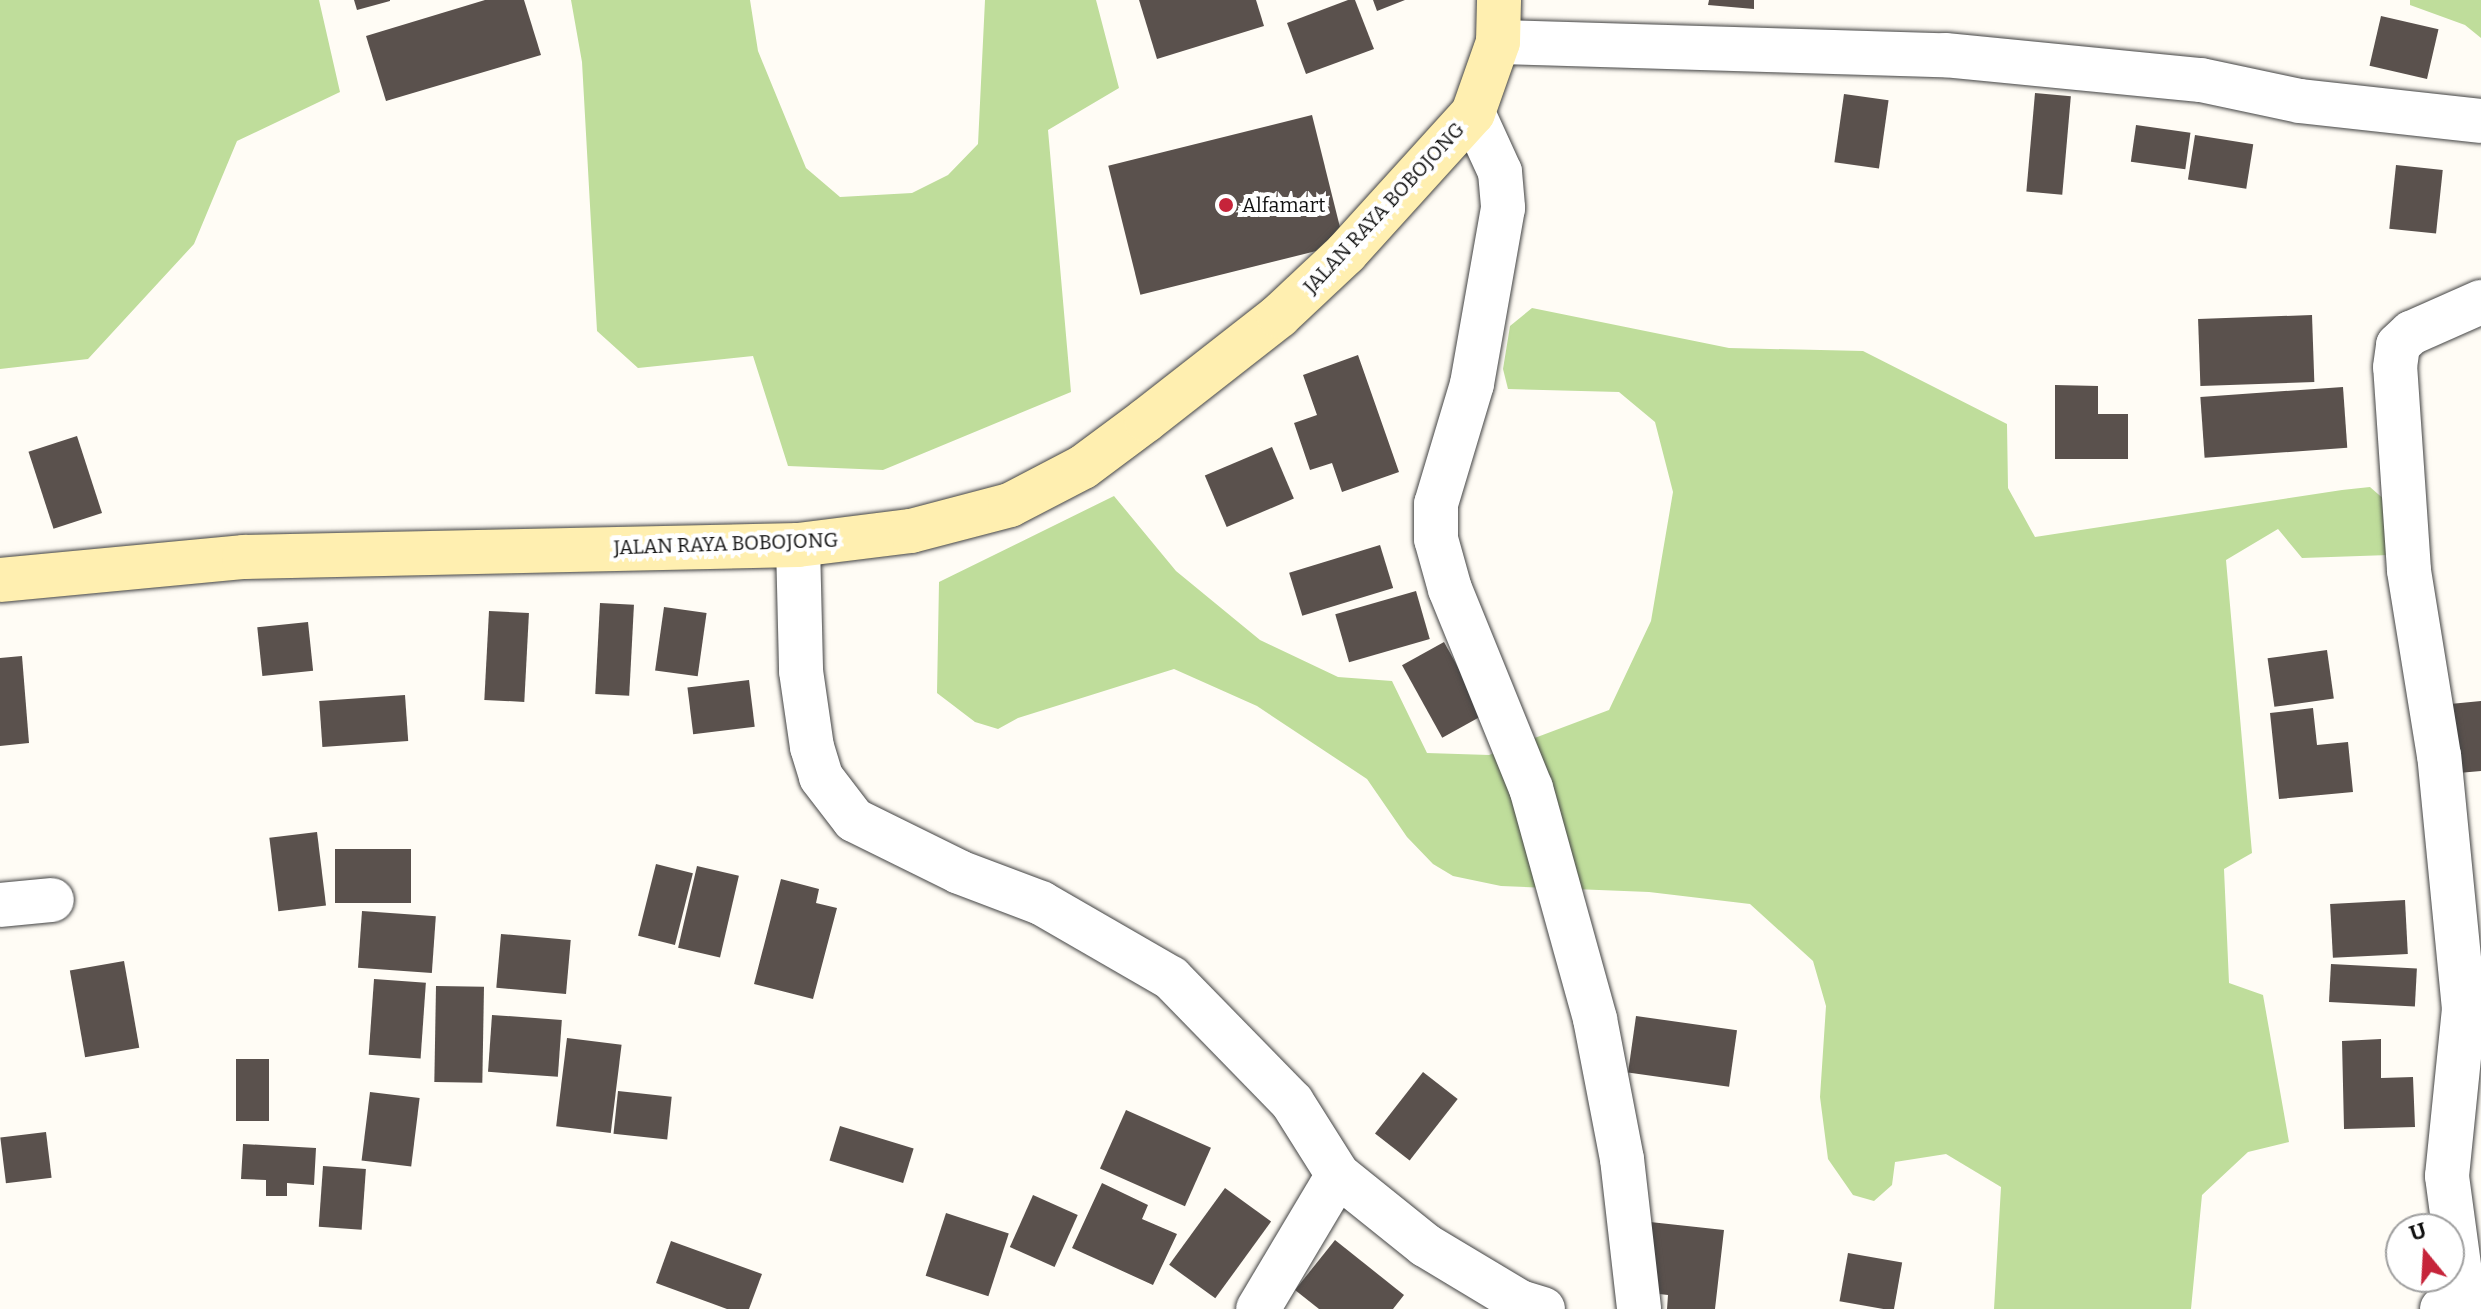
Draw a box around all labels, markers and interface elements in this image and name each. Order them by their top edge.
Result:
street label: JALAN RAYA BOBOJONG [1299,118,1469,298]
place label: Alfamart [1242,193,1326,217]
marker: Alfamart [1217,196,1235,214]
street label: JALAN RAYA BOBOJONG [613,528,839,560]
north arrow [2385,1213,2465,1293]
text: U [2406,1216,2430,1247]

